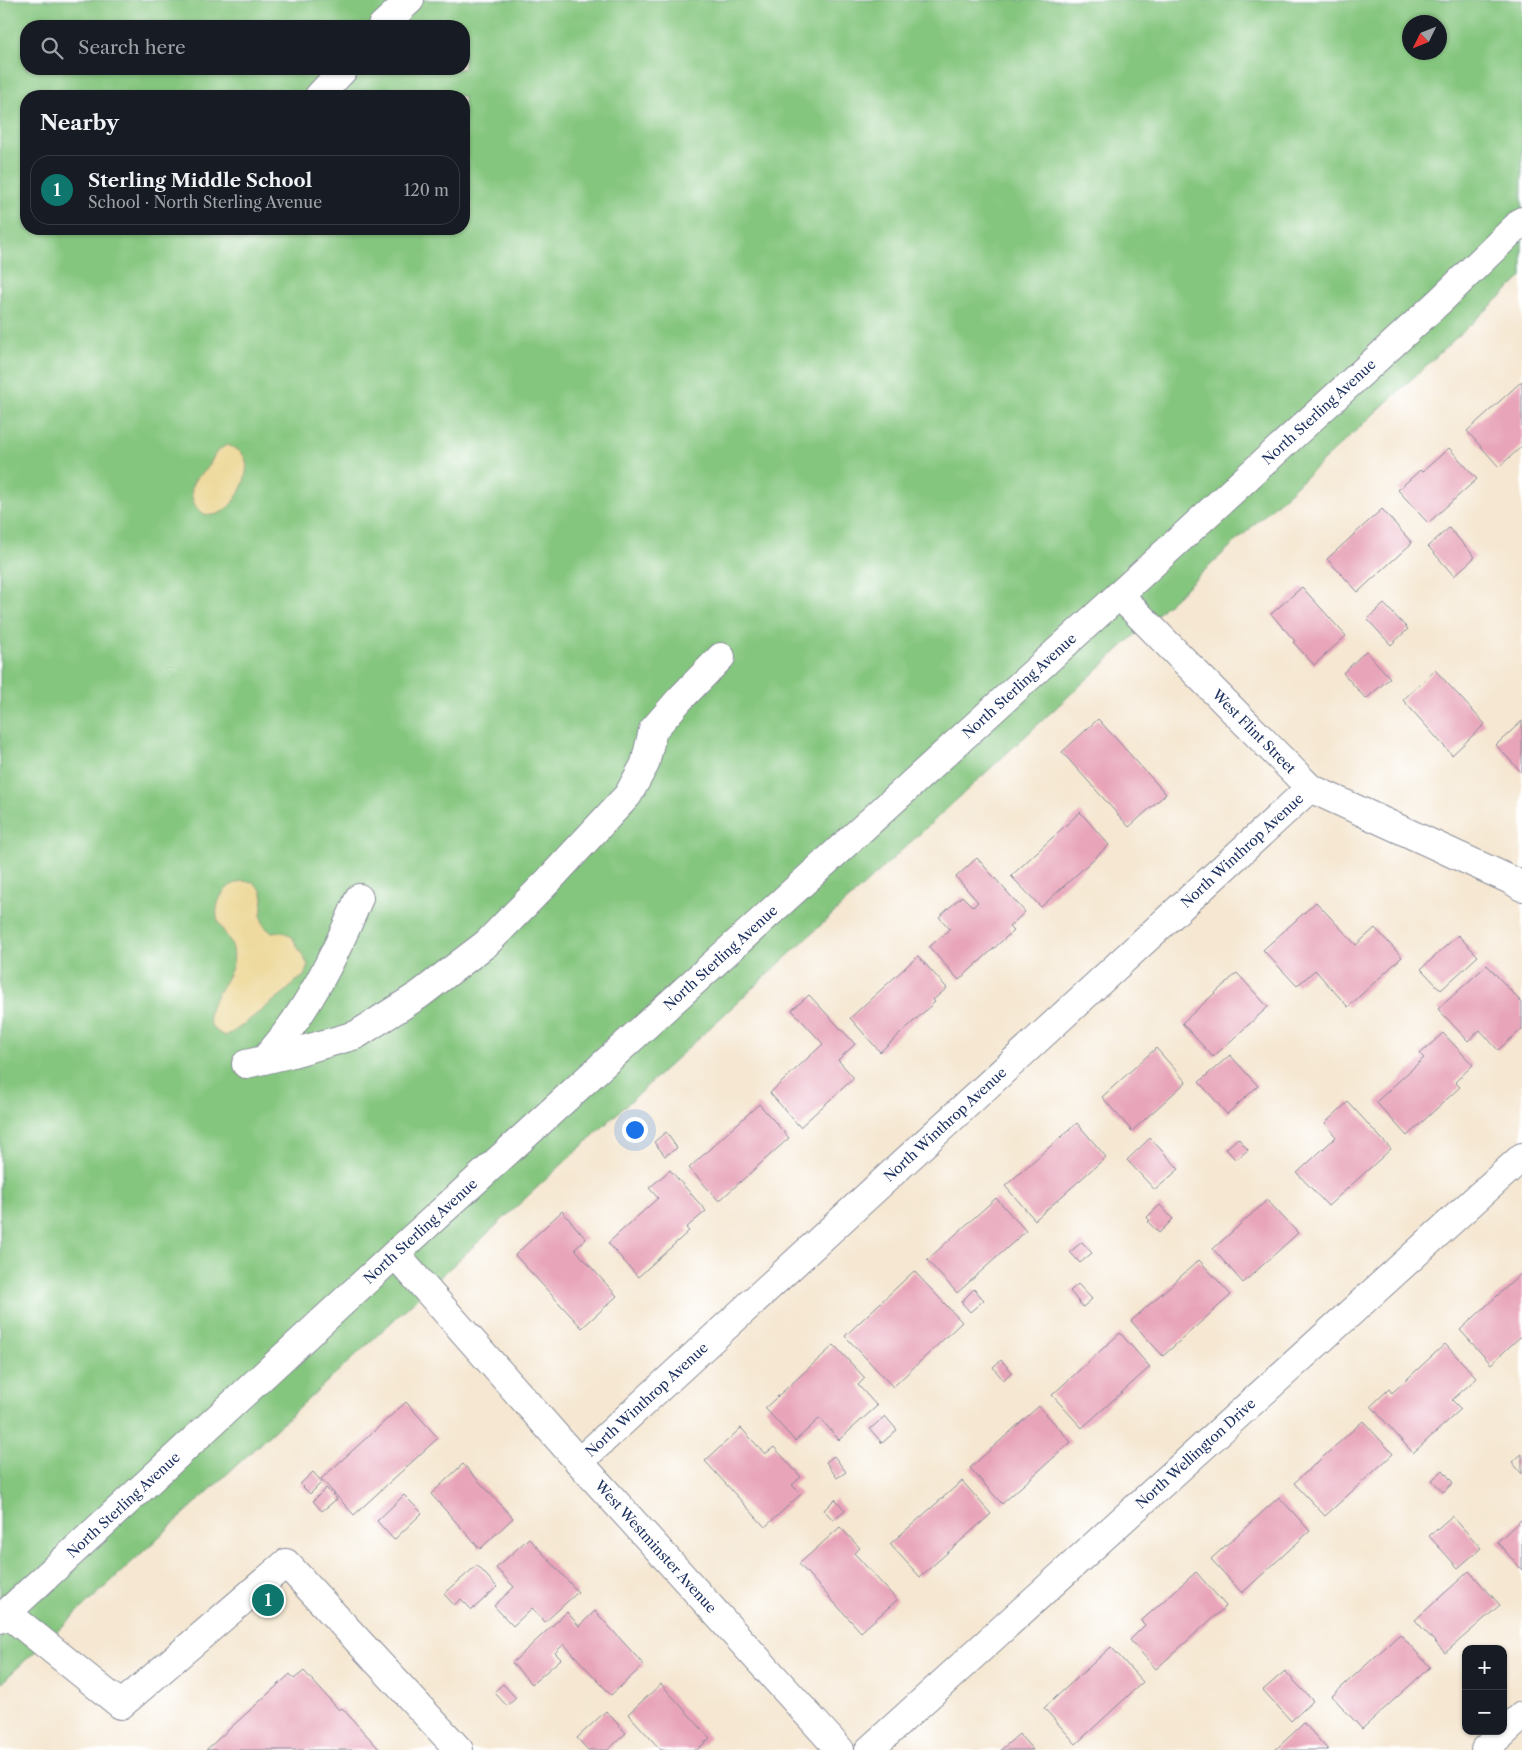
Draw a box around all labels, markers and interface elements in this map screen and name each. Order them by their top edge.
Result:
north arrow [1402,15,1447,60]
search box [20,20,470,75]
icon: search [38,34,66,62]
text: Search here [78,36,186,59]
text: Nearby [40,110,119,135]
text: Sterling Middle School [88,169,312,192]
text: 1 [53,180,61,200]
text: 120 m [404,180,449,200]
text: School · North Sterling Avenue [88,192,322,212]
street label: North Sterling Avenue [1258,355,1380,468]
street label: North Sterling Avenue [959,629,1080,742]
street label: West Flint Street [1208,685,1300,777]
street label: North Winthrop Avenue [1177,789,1307,912]
street label: North Sterling Avenue [660,901,781,1014]
street label: North Winthrop Avenue [880,1063,1010,1185]
your location [622,1117,648,1143]
street label: North Sterling Avenue [360,1174,481,1288]
street label: North Winthrop Avenue [581,1338,712,1461]
street label: North Wellington Drive [1132,1394,1259,1513]
street label: North Sterling Avenue [63,1448,184,1562]
street label: West Westminster Avenue [590,1476,720,1617]
pin: 1 [252,1581,284,1619]
map controls [1462,1645,1507,1735]
button: + [1462,1645,1507,1690]
button: − [1462,1690,1507,1735]

